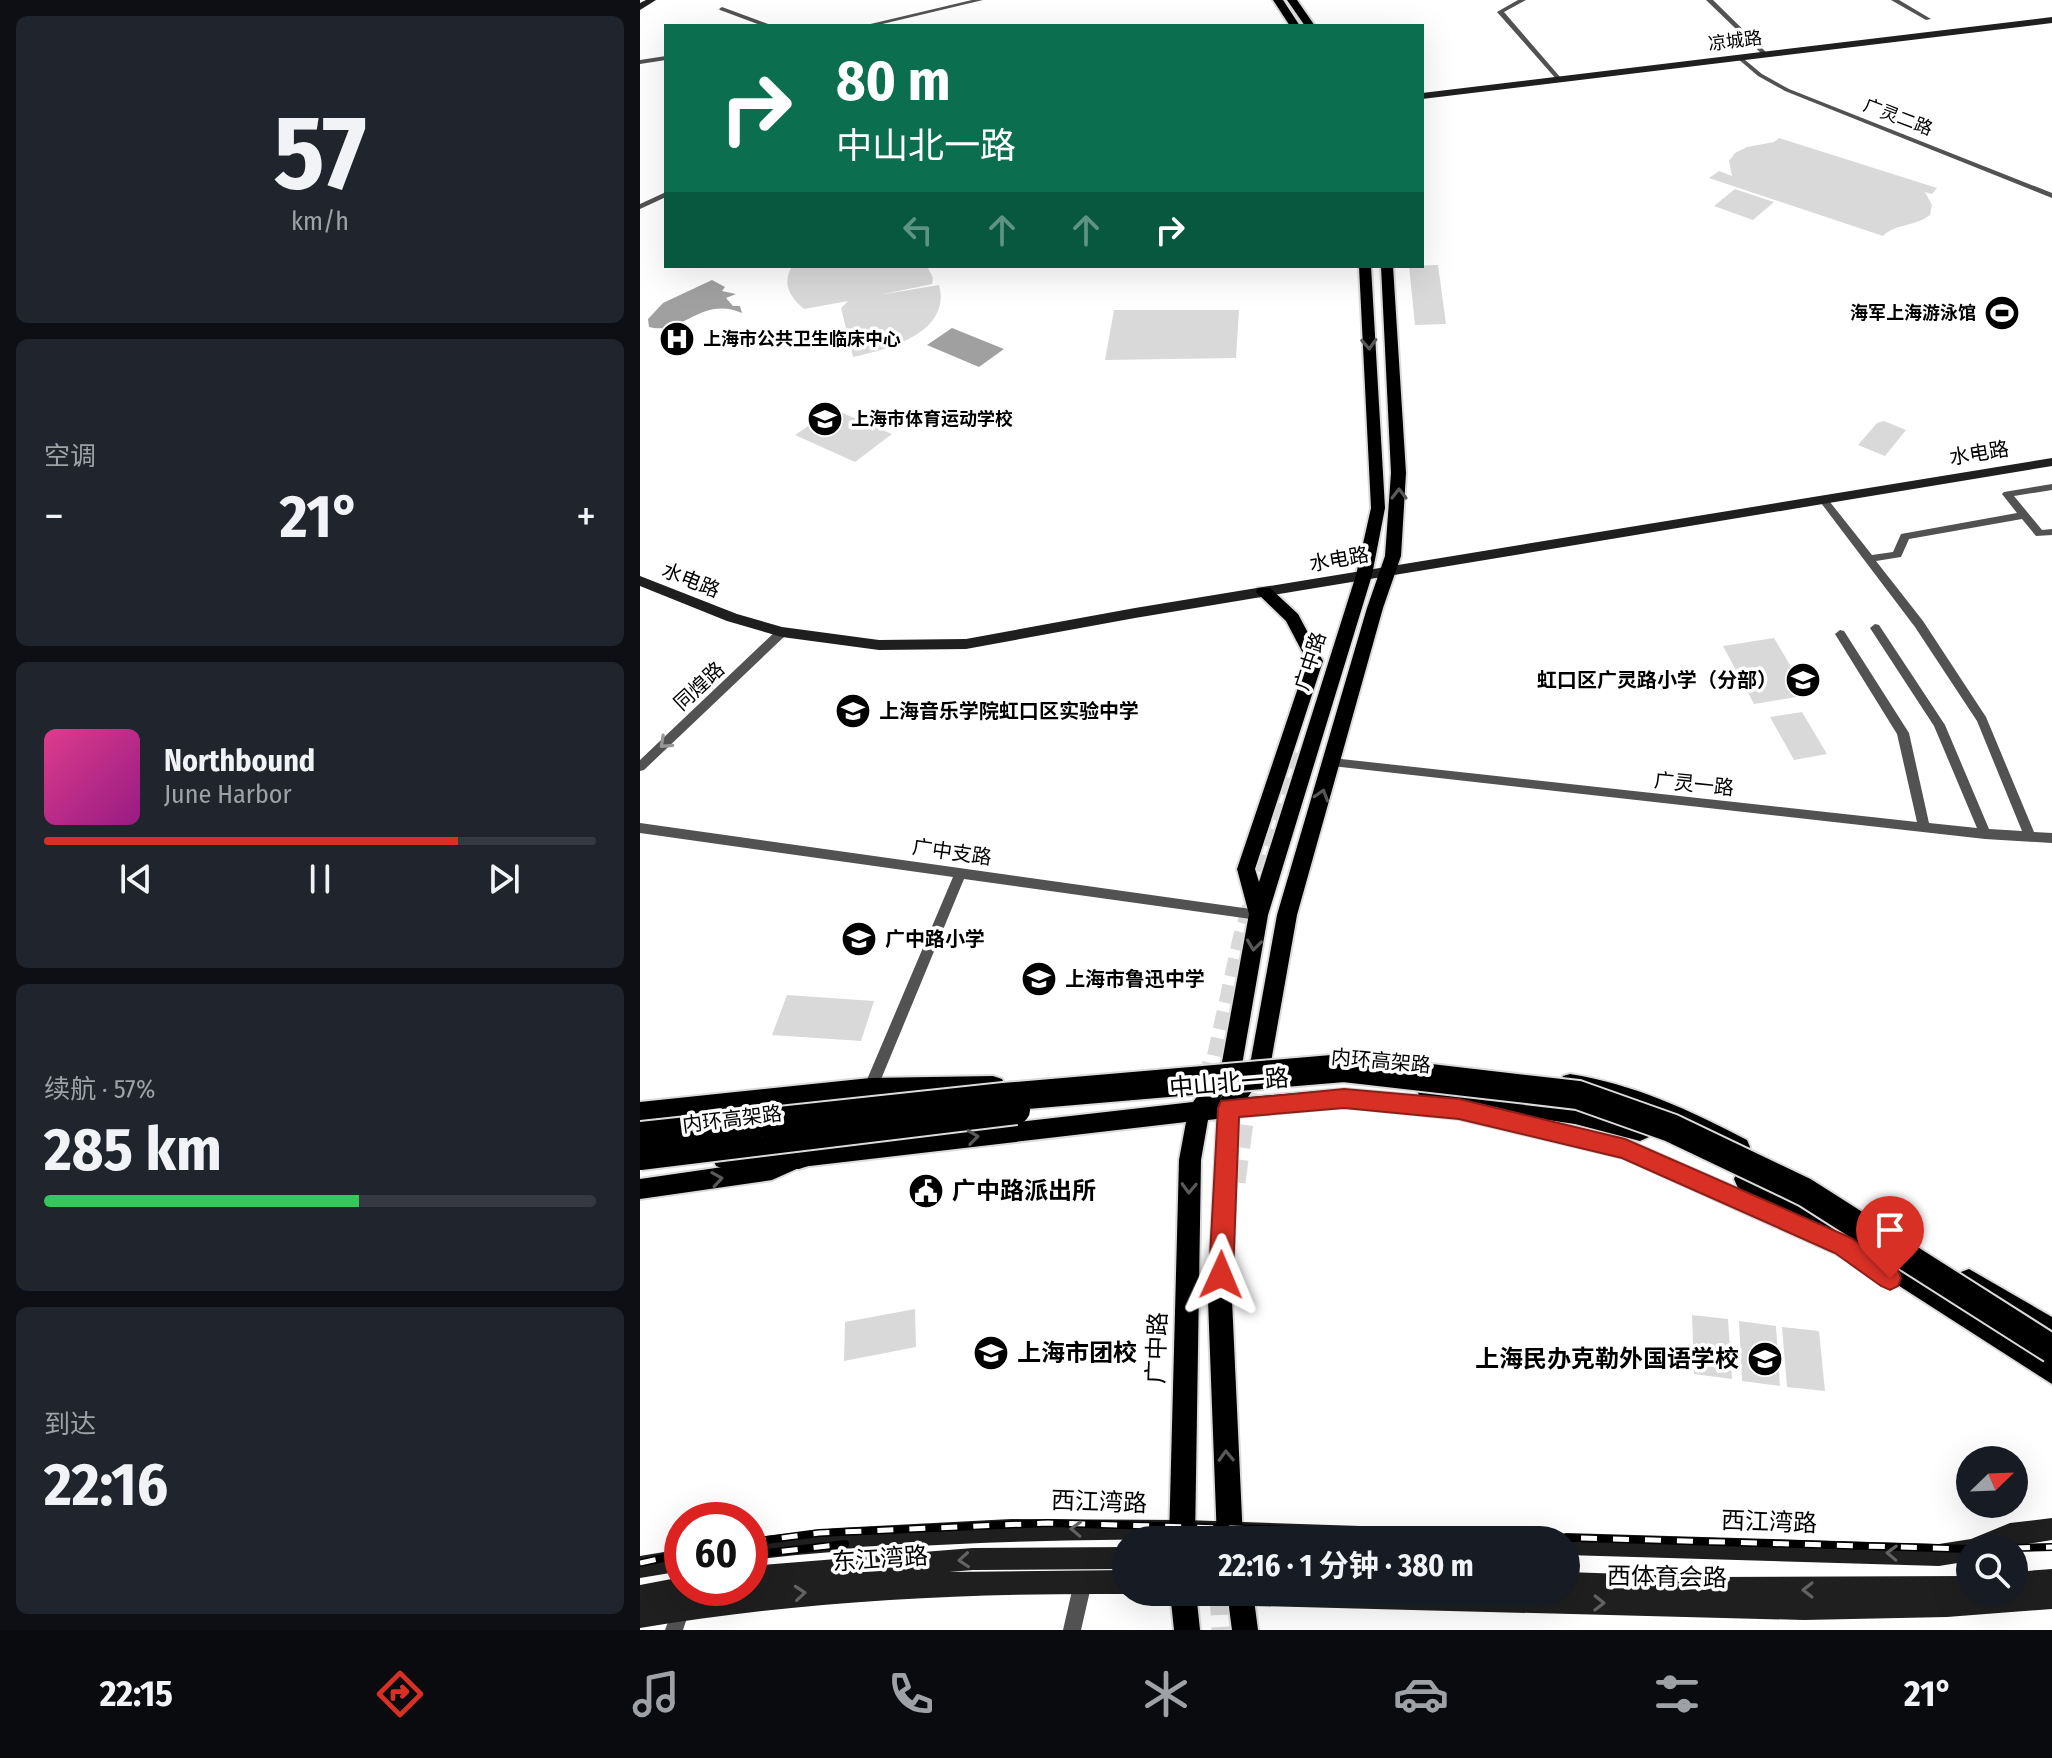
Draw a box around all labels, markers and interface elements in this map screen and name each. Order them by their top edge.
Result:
street label: 凉城路 [1707,27,1763,55]
text: 80 m [836,48,951,115]
icon: right [704,56,808,160]
text: 57 [274,91,366,216]
street label: 广灵二路 [1860,94,1936,140]
text: 中山北一路 [836,124,1016,168]
text: km/h [291,206,349,237]
icon: left [896,208,940,252]
icon: ahead [980,208,1024,252]
icon: ahead [1064,208,1108,252]
icon: right [1148,208,1192,252]
sports icon: 海军上海游泳馆 [1983,294,2021,332]
place label: 海军上海游泳馆 [1850,302,1976,324]
hospital icon: 上海市公共卫生临床中心 [658,320,696,358]
place label: 上海市公共卫生临床中心 [703,328,901,350]
one-way arrow [1361,338,1378,351]
school or university icon: 上海市体育运动学校 [806,400,844,438]
place label: 上海市体育运动学校 [851,408,1013,430]
street label: 水电路 [1947,436,2011,470]
text: 空调 [44,441,96,472]
text: 21° [280,481,360,553]
one-way arrow [1390,487,1408,500]
text: − [44,490,64,543]
text: + [576,490,596,543]
street label: 水电路 [1307,542,1371,576]
street label: 水电路 [659,558,723,602]
street label: 广中路 [1289,629,1331,693]
street label: 同煌路 [669,657,729,715]
school or university icon: 虹口区广灵路小学（分部） [1784,661,1822,699]
place label: 虹口区广灵路小学（分部） [1537,668,1777,692]
school or university icon: 上海音乐学院虹口区实验中学 [834,692,872,730]
place label: 上海音乐学院虹口区实验中学 [879,699,1139,723]
one-way arrow [659,734,674,748]
text: Northbound [164,743,315,779]
street label: 广灵一路 [1653,768,1735,800]
text: June Harbor [164,779,292,810]
one-way arrow [1313,789,1329,803]
street label: 广中支路 [911,835,993,869]
icon: previous [114,857,158,901]
icon: pause [298,857,342,901]
icon: next [482,857,526,901]
school or university icon: 广中路小学 [840,920,878,958]
place label: 广中路小学 [885,927,985,951]
one-way arrow [1246,938,1263,952]
school or university icon: 上海市鲁迅中学 [1020,960,1058,998]
place label: 上海市鲁迅中学 [1065,967,1205,991]
street label: 内环高架路 [1330,1045,1432,1077]
street label: 中山北一路 [1168,1064,1290,1102]
text: 续航 · 57% [44,1074,155,1105]
street label: 内环高架路 [681,1101,783,1137]
text: 285 km [44,1114,222,1186]
one-way arrow [966,1129,979,1146]
one-way arrow [710,1171,724,1188]
public building icon: 广中路派出所 [907,1172,945,1210]
place label: 广中路派出所 [952,1177,1096,1205]
one-way arrow [1181,1182,1198,1195]
pin [1856,1196,1924,1278]
icon: arrive [1868,1208,1912,1252]
position arrow [1179,1233,1263,1317]
street label: 广中路 [1142,1312,1172,1384]
school or university icon: 上海市团校 [972,1334,1010,1372]
place label: 上海市团校 [1017,1339,1137,1367]
school or university icon: 上海民办克勒外国语学校 [1746,1340,1784,1378]
place label: 上海民办克勒外国语学校 [1475,1345,1739,1373]
text: 到达 [44,1409,96,1440]
north arrow [1956,1446,2028,1518]
map controls [1956,1446,2028,1606]
text: 22:16 [44,1449,168,1521]
one-way arrow [1217,1449,1234,1462]
street label: 西江湾路 [1051,1486,1147,1518]
speed limit sign: 60 [664,1502,768,1606]
street label: 西江湾路 [1721,1506,1817,1538]
one-way arrow [1069,1520,1082,1537]
button: search [1956,1534,2028,1606]
street label: 东江湾路 [831,1542,929,1576]
one-way arrow [1885,1545,1898,1562]
text: 22:16 · 1 分钟 · 380 m [1218,1548,1474,1584]
one-way arrow [957,1551,970,1568]
street label: 西体育会路 [1607,1562,1727,1592]
one-way arrow [1801,1581,1814,1599]
one-way arrow [794,1585,807,1602]
one-way arrow [1593,1594,1606,1612]
icon: directions [372,1666,428,1722]
icon: music [628,1666,684,1722]
icon: phone [883,1666,939,1722]
icon: climate [1138,1666,1194,1722]
icon: car [1393,1666,1449,1722]
icon: filters [1649,1666,1705,1722]
text: 22:15 [100,1672,173,1716]
text: 21° [1904,1672,1952,1716]

